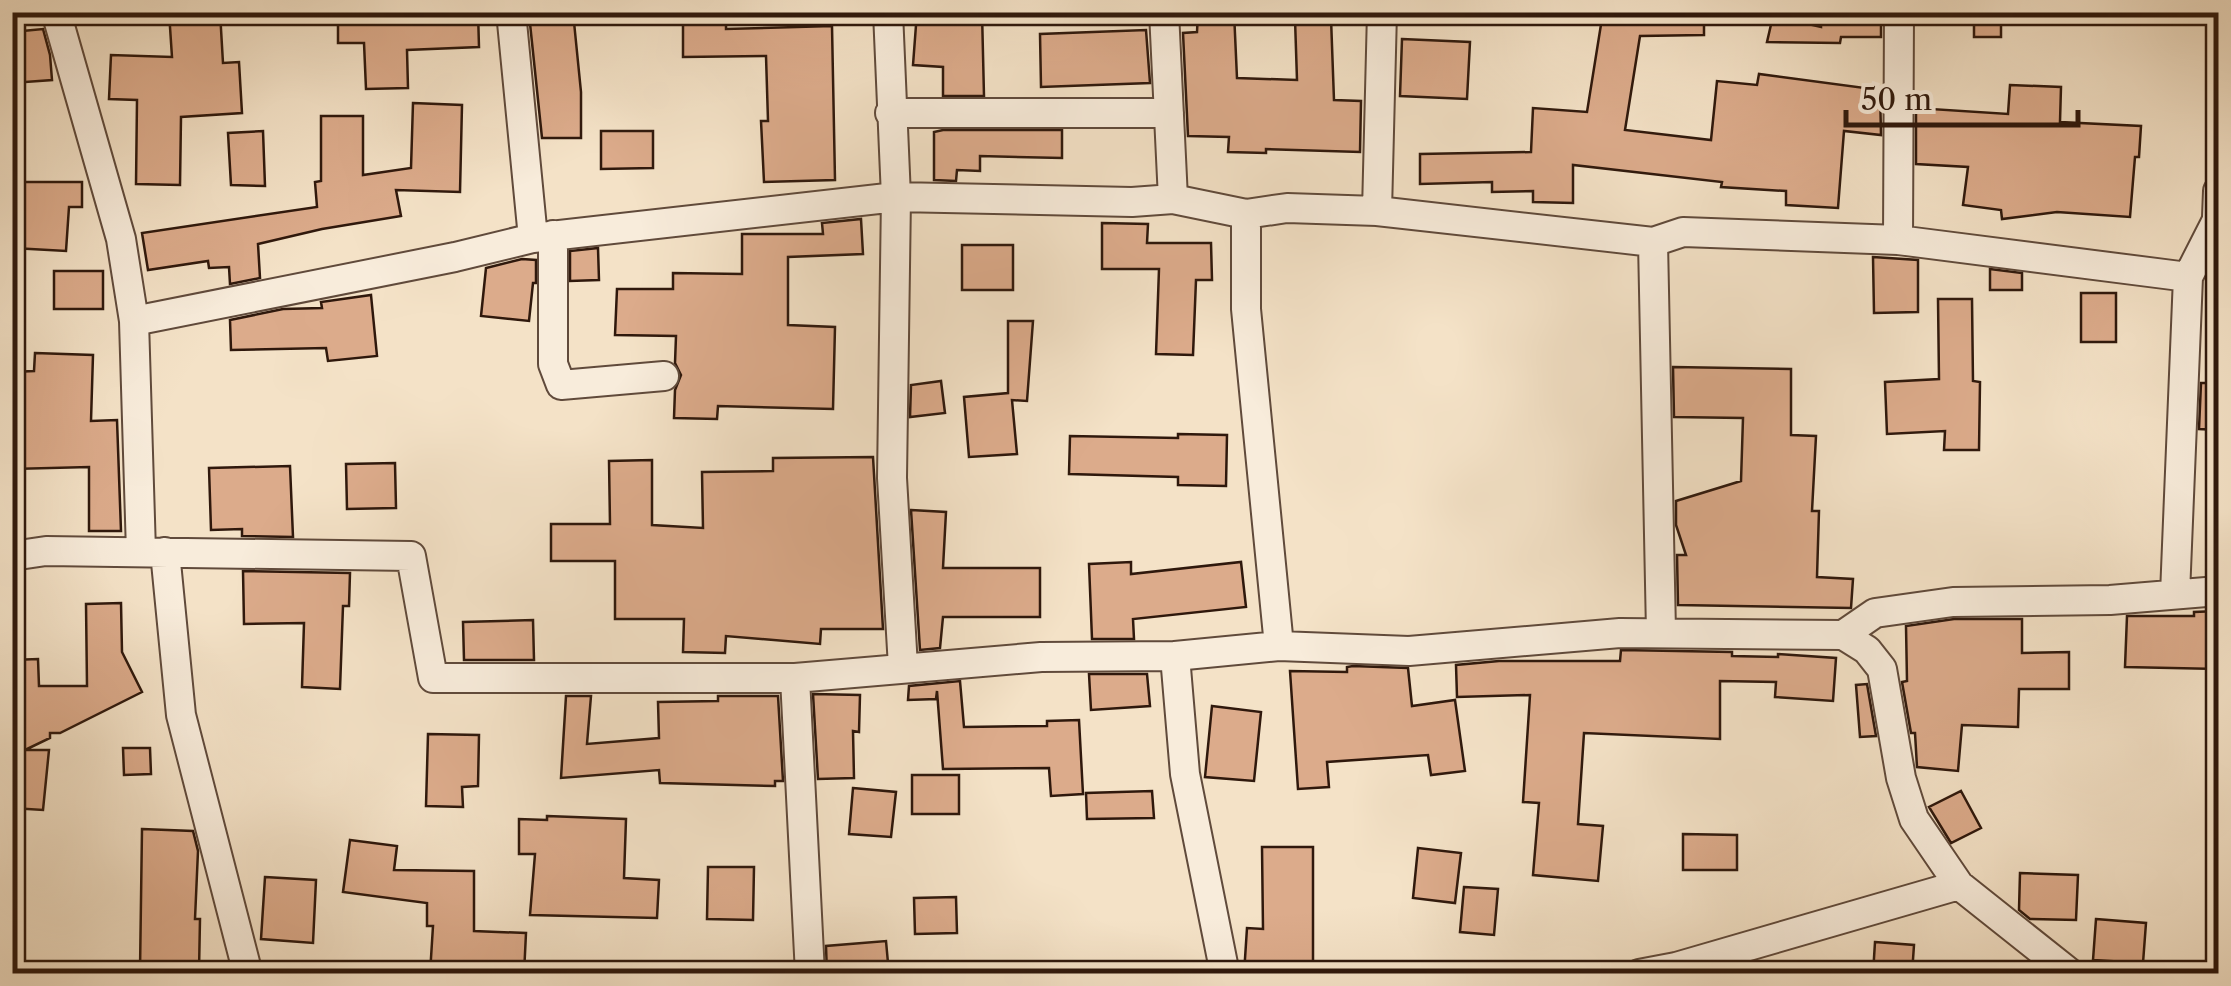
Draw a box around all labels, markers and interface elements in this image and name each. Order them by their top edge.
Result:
scale bar [1846,65,2078,127]
text: 50 m [1861,81,1932,118]

